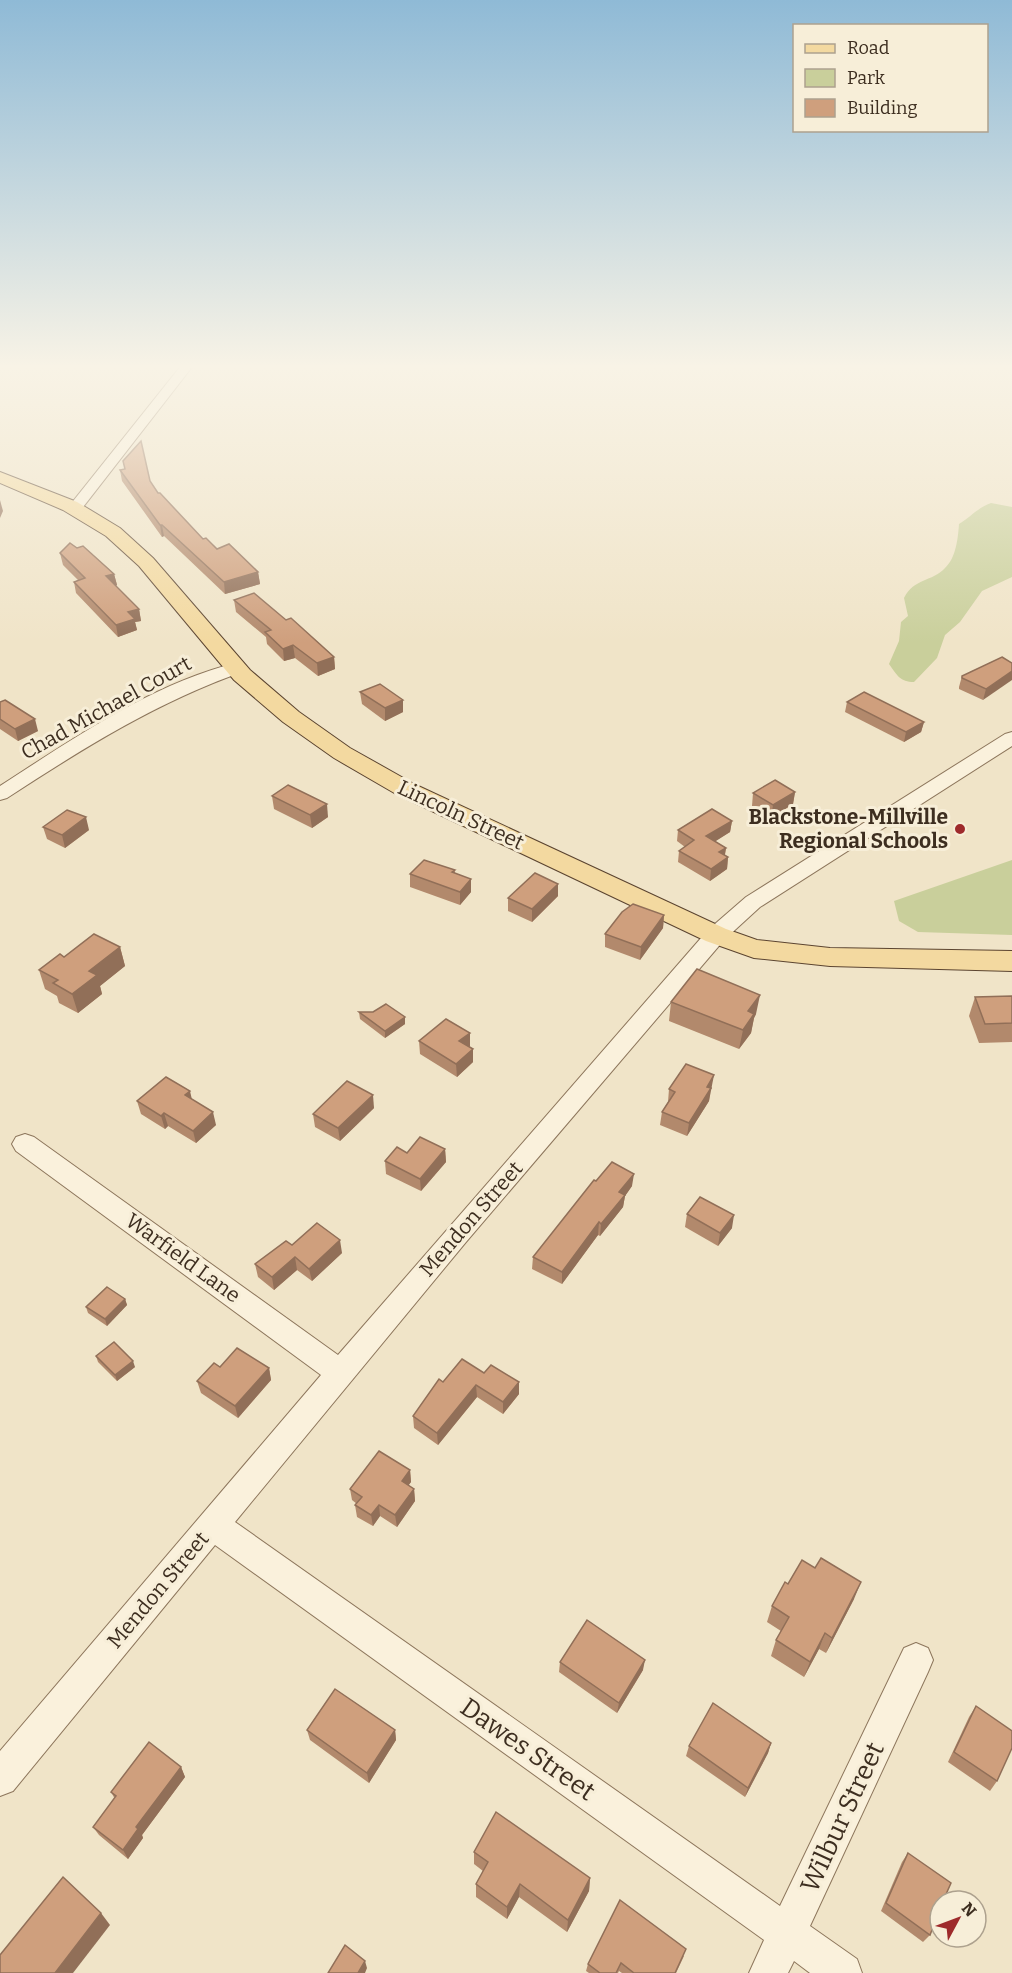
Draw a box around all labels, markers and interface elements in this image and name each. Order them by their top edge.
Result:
legend [793,24,988,132]
text: Road [847,37,890,59]
text: Park [847,67,886,89]
text: Building [847,97,918,119]
street label: Chad Michael Court [16,650,196,766]
street label: Lincoln Street [394,774,529,856]
place label: Blackstone-Millville Regional Schools [749,804,948,854]
marker: Blackstone-Millville Regional Schools [953,822,967,836]
street label: Mendon Street [414,1156,528,1282]
street label: Warfield Lane [120,1208,246,1308]
street label: Mendon Street [102,1526,215,1654]
street label: Dawes Street [454,1692,601,1808]
street label: Wilbur Street [794,1737,891,1897]
north arrow [928,1889,988,1949]
text: N [958,1899,980,1920]

